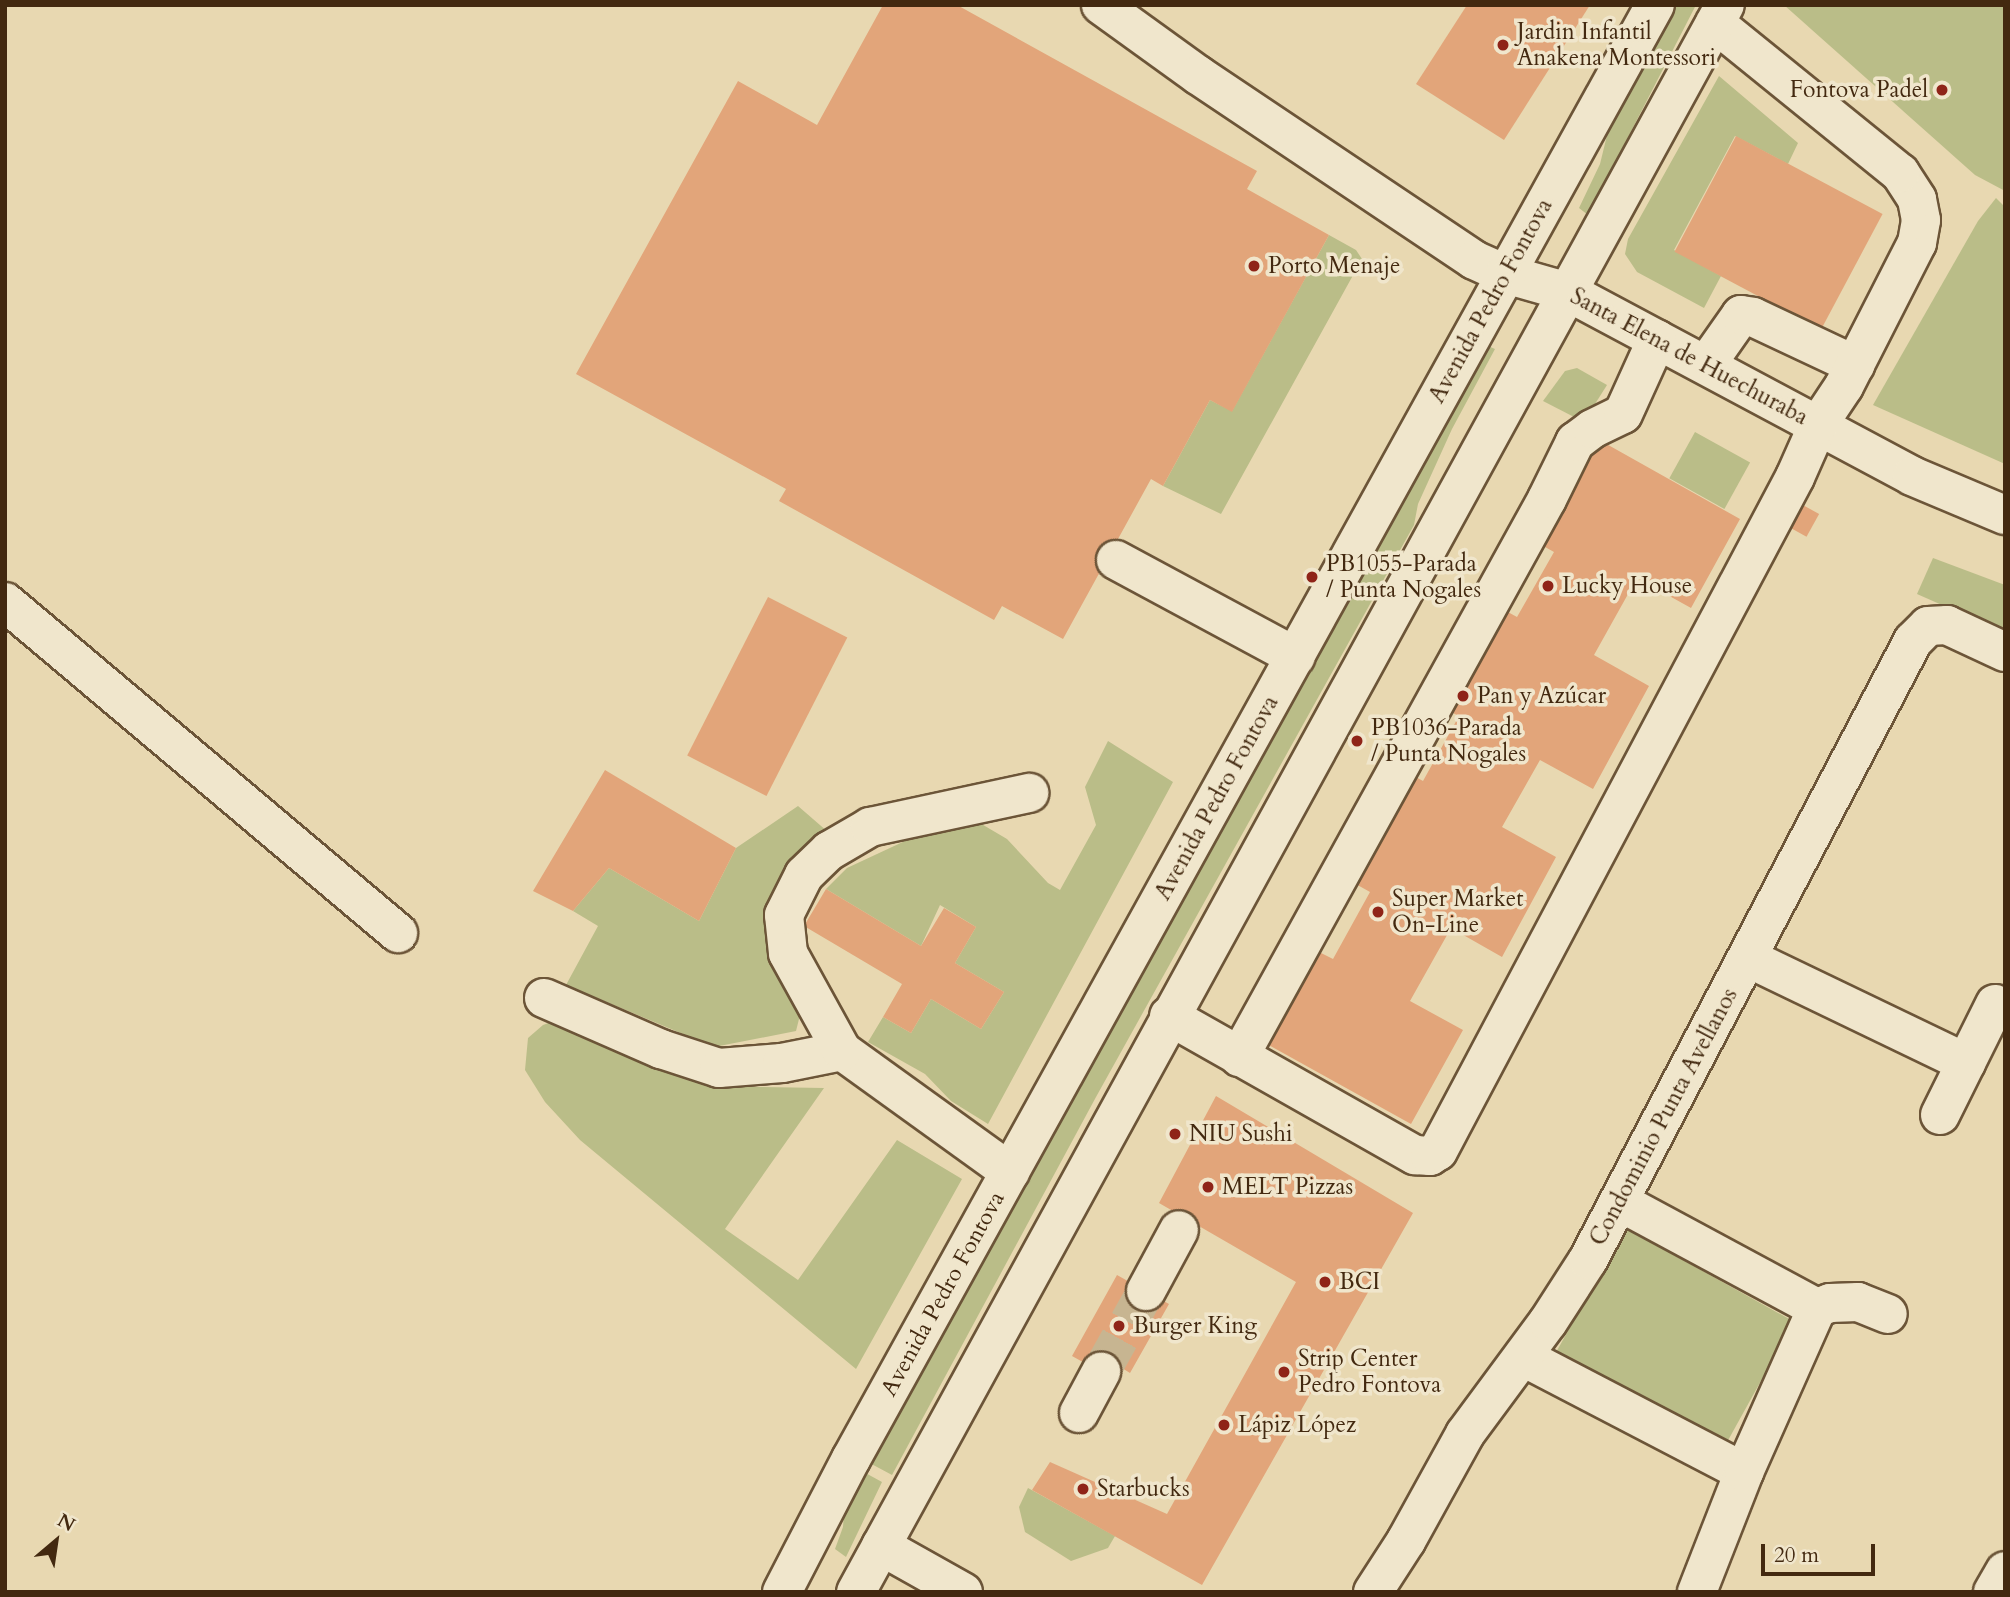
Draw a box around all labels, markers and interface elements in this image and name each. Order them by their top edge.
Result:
place label: Jardin Infantil Anakena Montessori [1517,18,1716,72]
marker: Jardin Infantil Anakena Montessori [1495,37,1511,53]
place label: Fontova Padel [1790,76,1928,104]
marker: Fontova Padel [1934,82,1950,98]
street label: Avenida Pedro Fontova [1423,194,1559,408]
place label: Porto Menaje [1268,252,1400,280]
marker: Porto Menaje [1246,258,1262,274]
street label: Santa Elena de Huechuraba [1565,283,1813,431]
place label: PB1055-Parada / Punta Nogales [1326,550,1481,604]
marker: PB1055-Parada / Punta Nogales [1304,569,1320,585]
place label: Lucky House [1562,572,1692,600]
marker: Lucky House [1540,578,1556,594]
place label: Pan y Azúcar [1477,682,1606,710]
marker: Pan y Azúcar [1455,688,1471,704]
street label: Avenida Pedro Fontova [1149,691,1285,905]
place label: PB1036-Parada / Punta Nogales [1371,714,1526,768]
marker: PB1036-Parada / Punta Nogales [1349,733,1365,749]
place label: Super Market On-Line [1392,885,1523,939]
marker: Super Market On-Line [1370,904,1386,920]
street label: Condominio Punta Avellanos [1584,983,1744,1251]
place label: NIU Sushi [1189,1120,1292,1148]
marker: NIU Sushi [1167,1126,1183,1142]
place label: MELT Pizzas [1222,1173,1353,1201]
marker: MELT Pizzas [1200,1179,1216,1195]
street label: Avenida Pedro Fontova [875,1187,1011,1401]
place label: BCI [1339,1268,1380,1296]
marker: BCI [1317,1274,1333,1290]
place label: Burger King [1133,1312,1257,1340]
marker: Burger King [1111,1318,1127,1334]
place label: Strip Center Pedro Fontova [1298,1345,1441,1399]
marker: Strip Center Pedro Fontova [1276,1364,1292,1380]
place label: Lápiz López [1238,1411,1356,1439]
marker: Lápiz López [1216,1417,1232,1433]
place label: Starbucks [1097,1475,1190,1503]
marker: Starbucks [1075,1481,1091,1497]
north arrow [21,1506,91,1576]
text: N [53,1507,80,1538]
scale bar [1765,1530,1879,1574]
text: 20 m [1774,1541,1819,1570]

